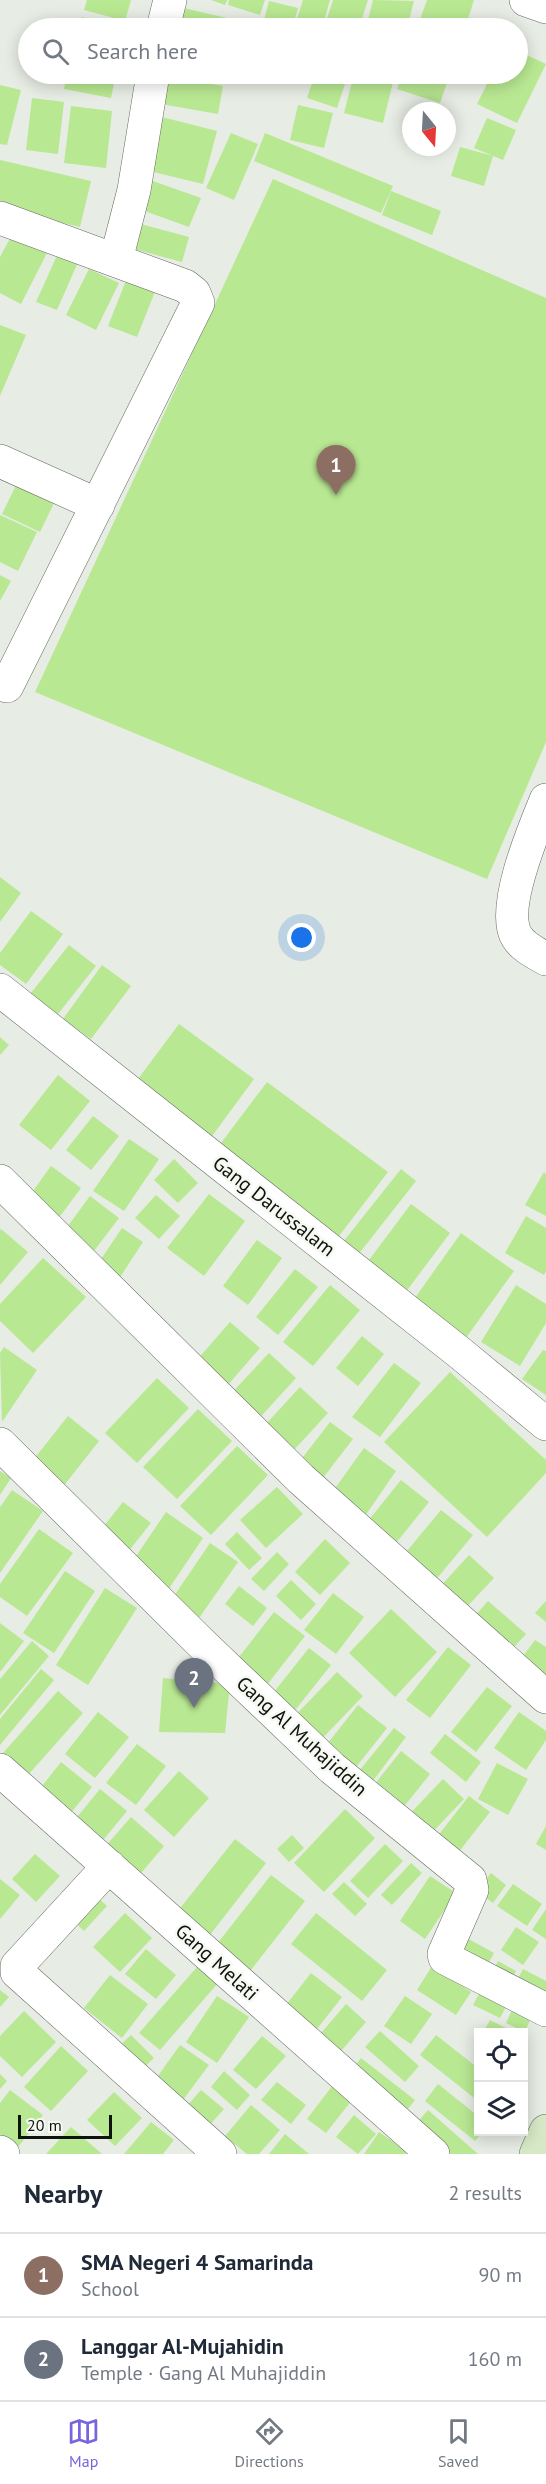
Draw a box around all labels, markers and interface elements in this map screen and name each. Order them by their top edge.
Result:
search box [18,18,528,84]
icon: search [39,35,72,68]
text: Search here [87,37,198,65]
north arrow [402,102,456,156]
pin: 1 [316,446,356,495]
your location [287,923,316,952]
street label: Gang Darussalam [207,1150,341,1262]
pin: 2 [174,1658,214,1708]
street label: Gang Al Muhajiddin [231,1670,373,1802]
street label: Gang Melati [170,1918,264,2006]
map controls [474,2028,528,2136]
button: locate [474,2028,528,2082]
button: layers [474,2082,528,2136]
scale bar [18,2112,112,2140]
text: 20 m [27,2115,62,2135]
text: Nearby [24,2177,102,2210]
text: 2 results [449,2180,522,2206]
text: SMA Negeri 4 Samarinda [81,2248,314,2276]
text: 1 [38,2262,49,2288]
text: 90 m [479,2262,522,2288]
text: School [81,2276,139,2302]
text: Langgar Al-Mujahidin [81,2332,284,2360]
text: 2 [38,2346,49,2372]
text: 160 m [468,2346,522,2372]
text: Temple · Gang Al Muhajiddin [81,2360,326,2386]
tab: Map [67,2415,100,2471]
tab: Directions [235,2415,304,2471]
tab: Saved [438,2415,479,2471]

